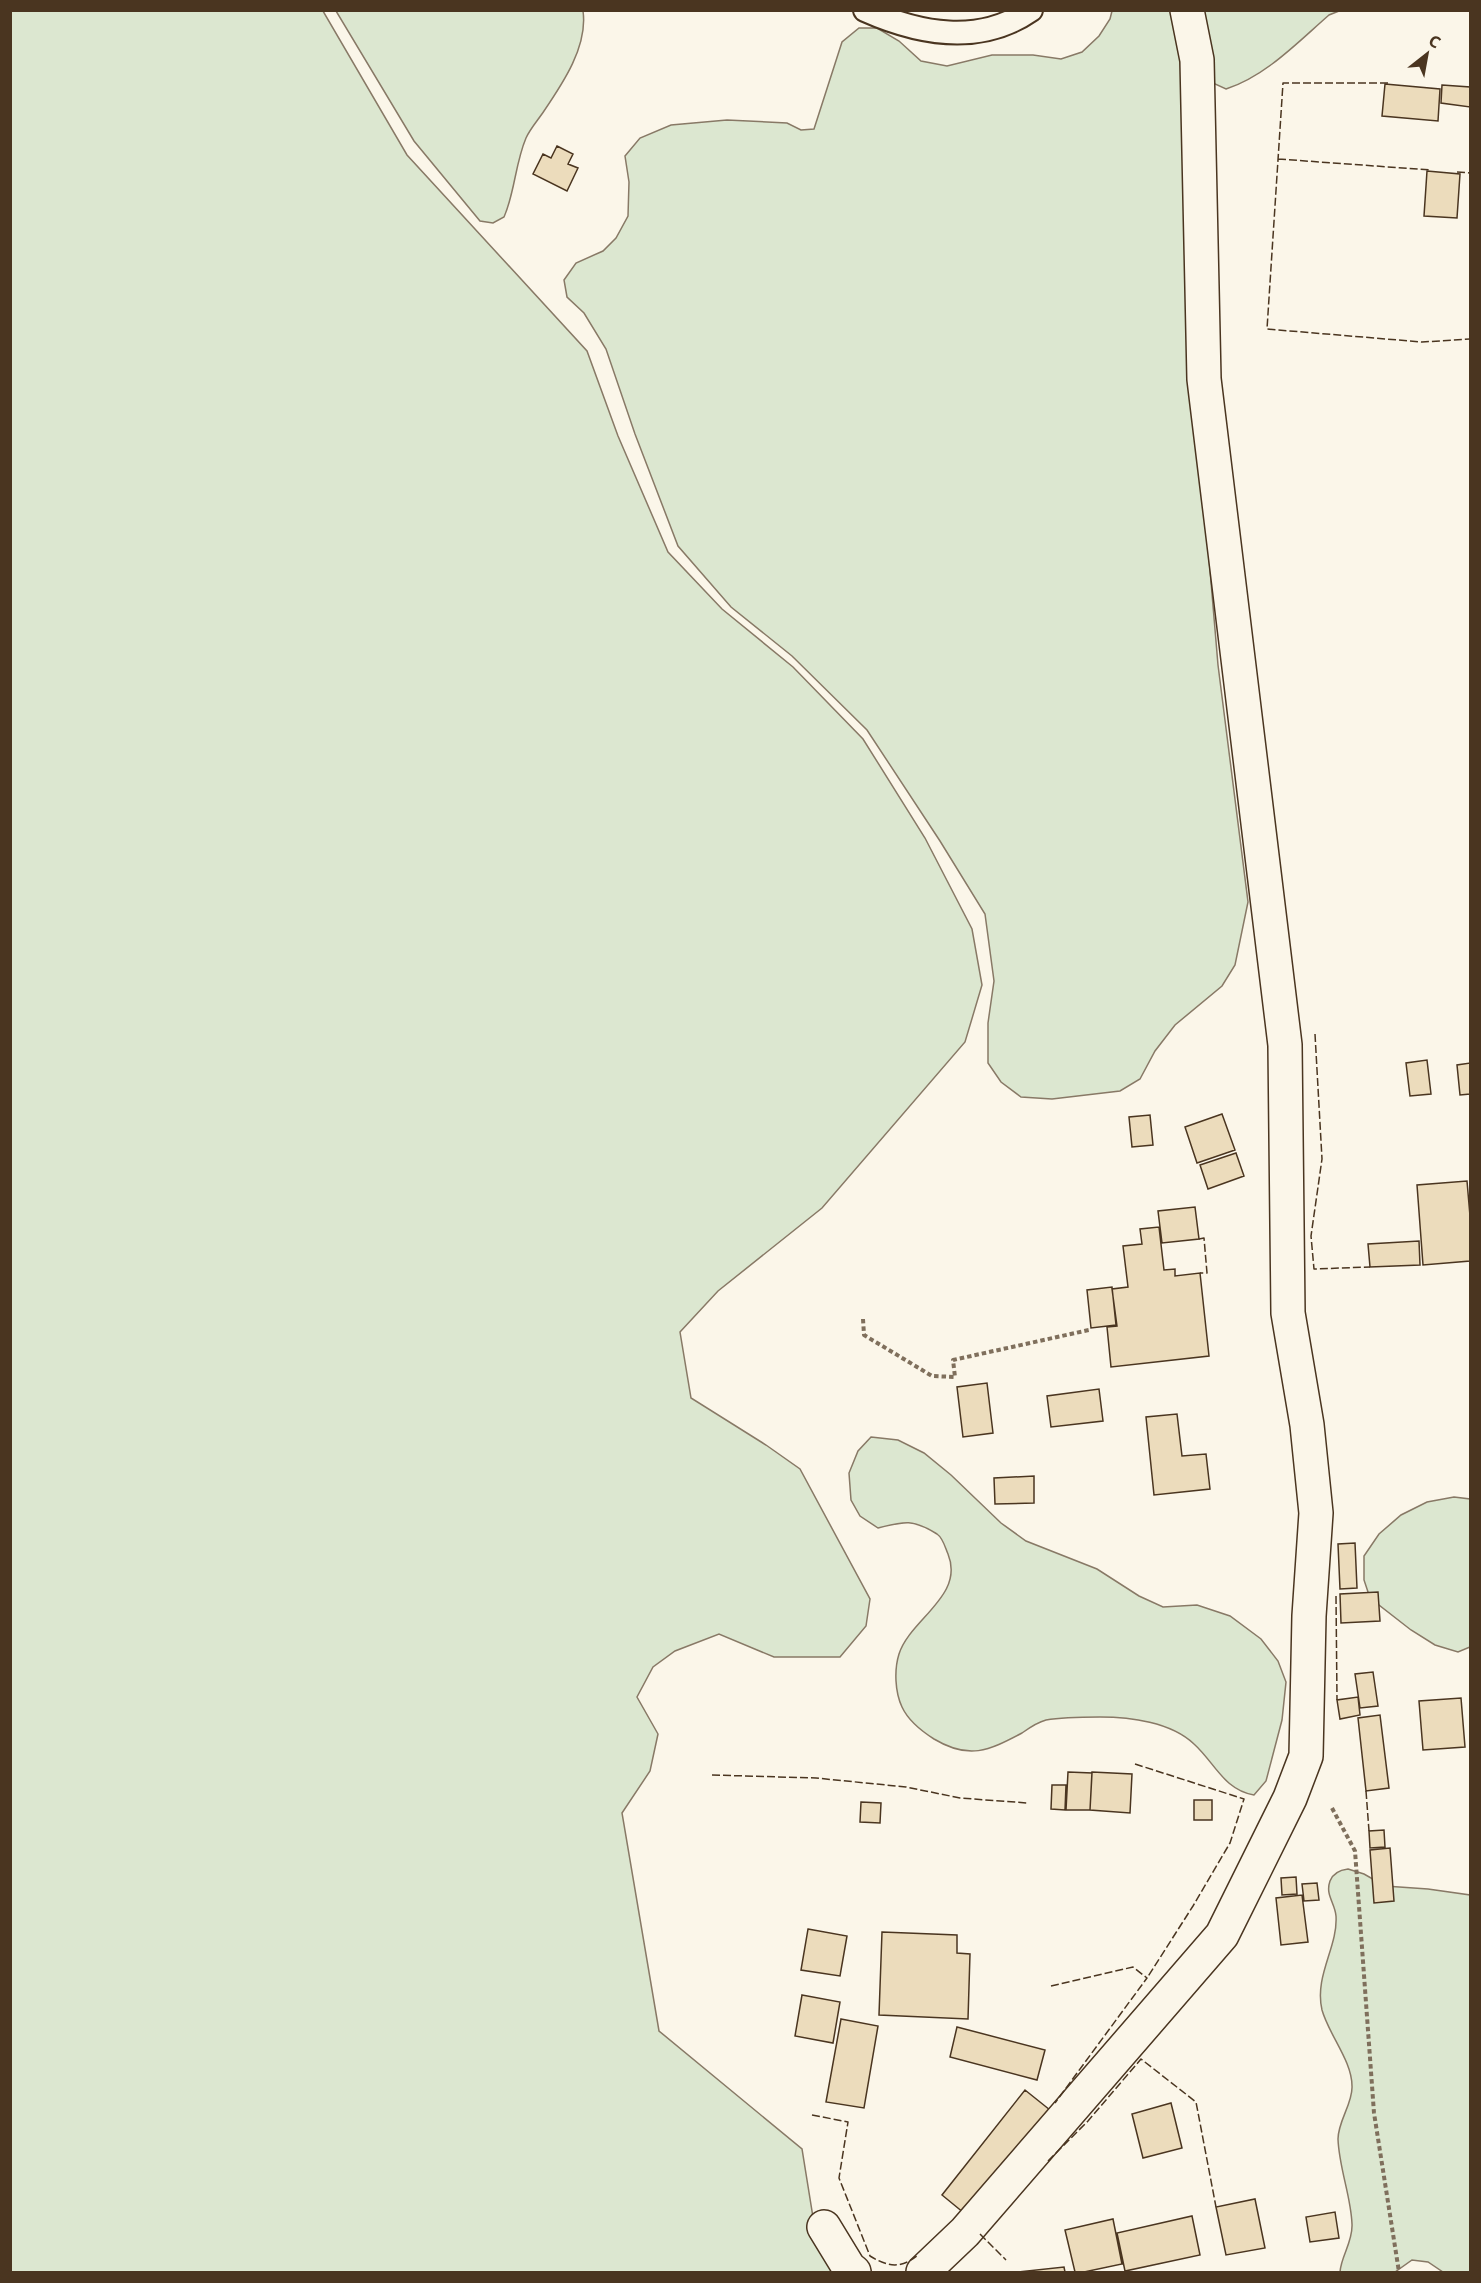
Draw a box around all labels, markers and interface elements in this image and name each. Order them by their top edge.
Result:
north arrow [1397,24,1457,84]
text: С [1425,29,1445,53]

